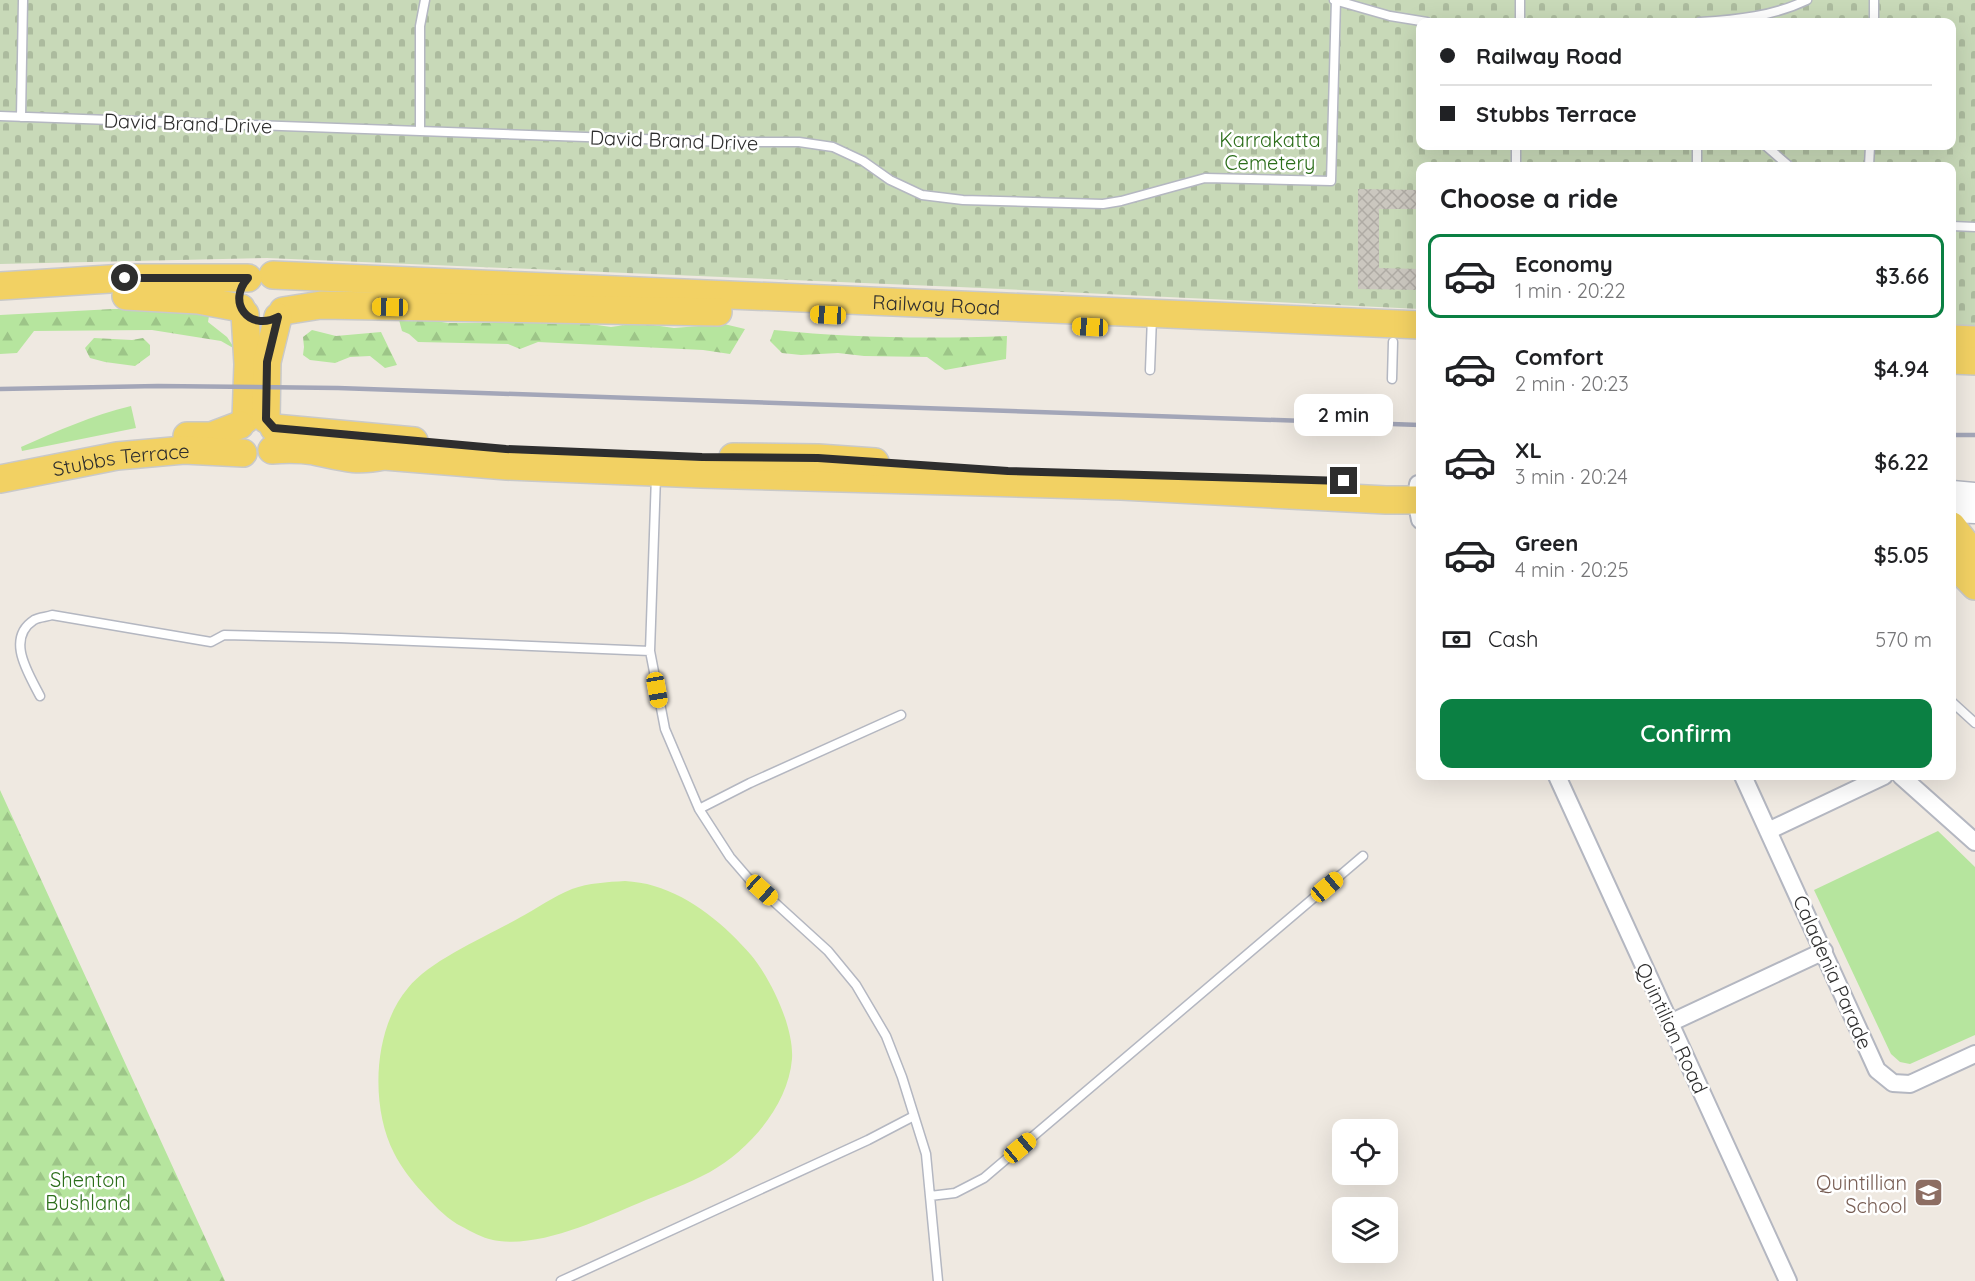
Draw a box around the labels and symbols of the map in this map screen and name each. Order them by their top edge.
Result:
street label: David Brand Drive [103,108,273,138]
street label: David Brand Drive [589,125,759,155]
park label: Karrakatta Cemetery [1219,127,1321,175]
route start [111,264,138,291]
street label: Railway Road [872,289,1001,319]
car [372,298,408,316]
car [810,305,846,325]
car [1072,317,1108,337]
callout: 2 min [1294,394,1394,436]
street label: Stubbs Terrace [50,437,190,481]
route end [1330,467,1357,494]
car [645,671,669,709]
car [1307,869,1347,905]
car [743,871,781,909]
street label: Caladenia Parade [1788,891,1878,1053]
street label: Quintilian Road [1631,959,1713,1097]
car [1000,1130,1040,1166]
park label: Shenton Bushland [45,1167,131,1215]
place label: Quintillian School [1816,1170,1907,1218]
school or university icon: Quintillian School [1912,1177,1944,1209]

